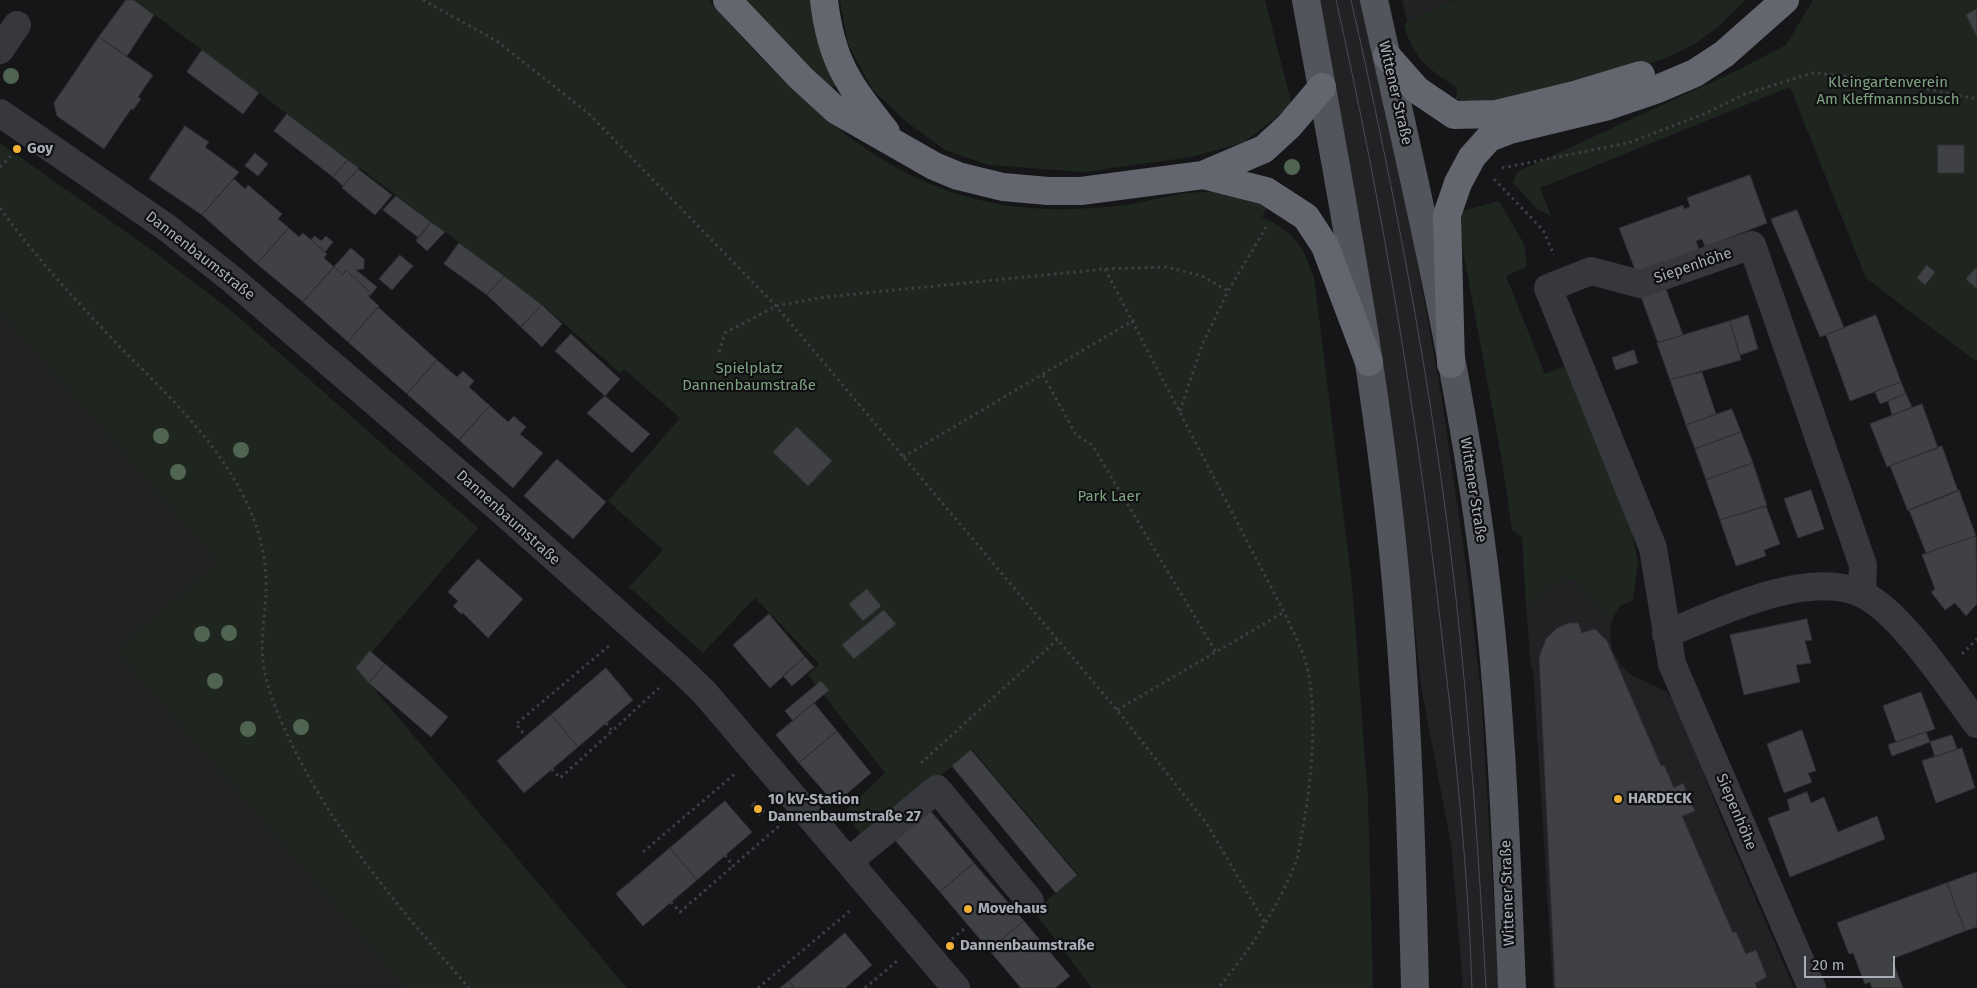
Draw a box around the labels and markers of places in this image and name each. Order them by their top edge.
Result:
place label: Goy [27,140,53,158]
marker: Goy [11,143,23,155]
place label: HARDECK [1628,790,1692,808]
place label: 10 kV-Station Dannenbaumstraße 27 [768,791,921,826]
marker: HARDECK [1612,793,1624,805]
marker: 10 kV-Station Dannenbaumstraße 27 [752,803,764,815]
place label: Movehaus [978,900,1047,918]
marker: Movehaus [962,903,974,915]
place label: Dannenbaumstraße [960,937,1094,955]
marker: Dannenbaumstraße [944,940,956,952]

